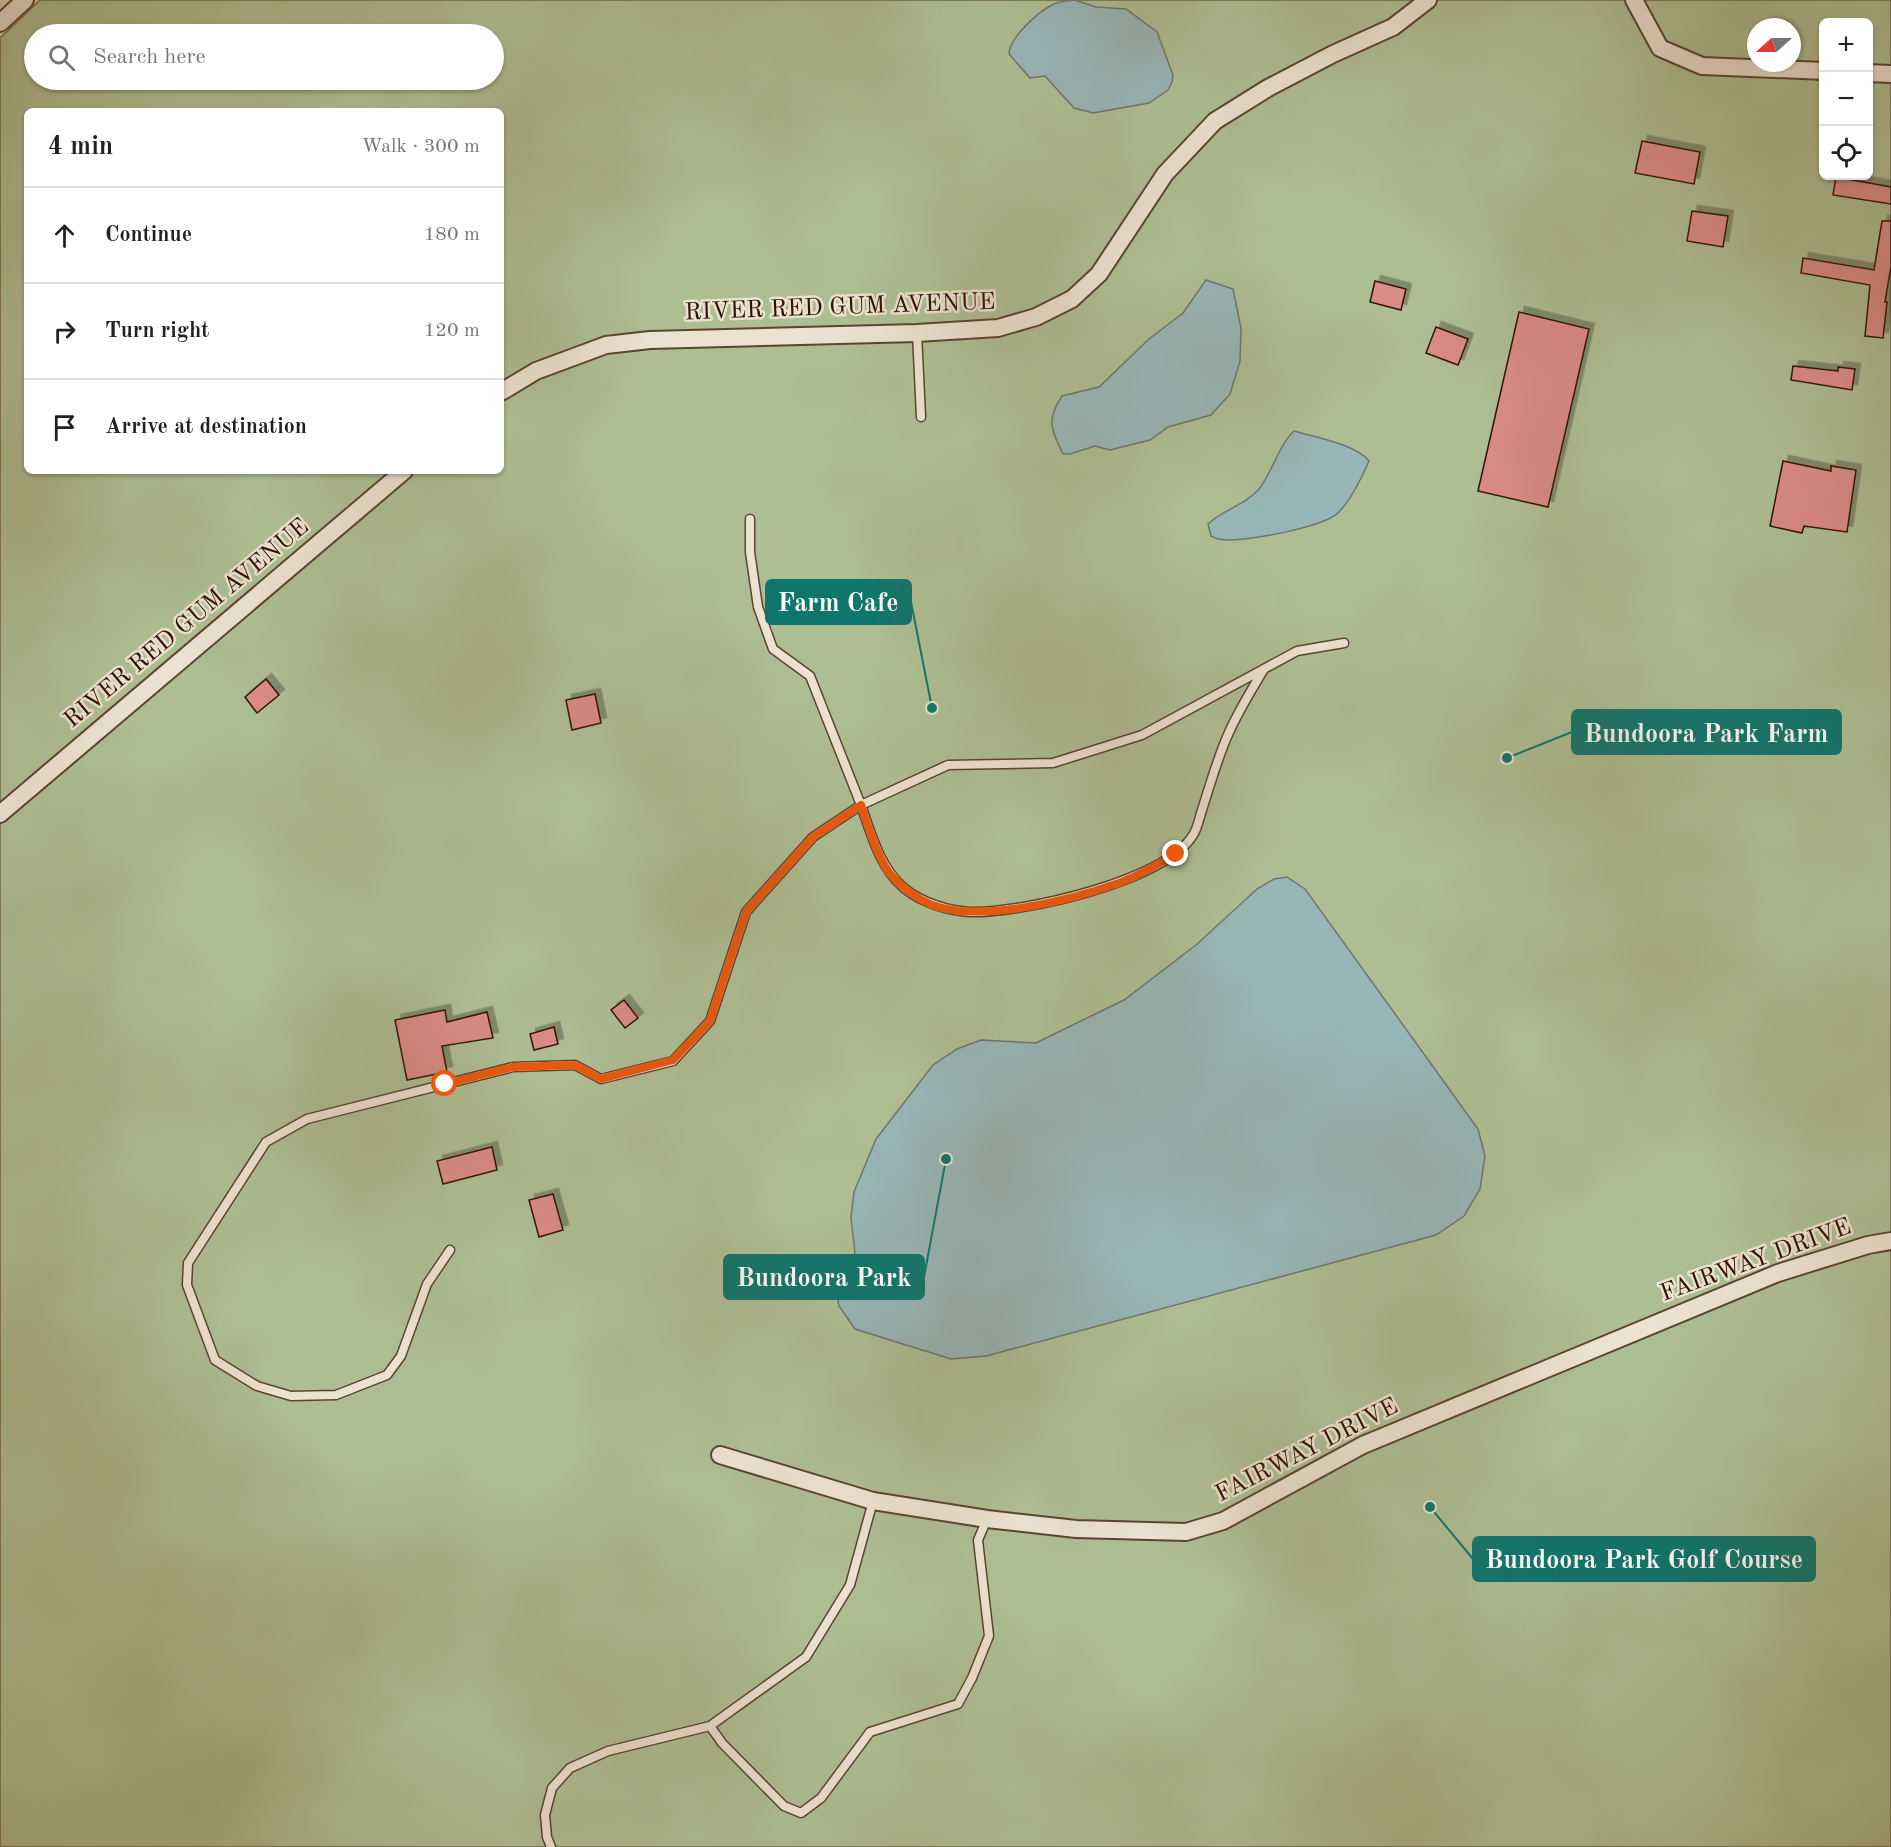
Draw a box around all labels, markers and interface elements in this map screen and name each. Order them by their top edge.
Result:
north arrow [1747,18,1801,72]
map controls [1819,18,1873,180]
button: + [1819,18,1873,72]
search box [24,24,504,90]
icon: search [45,41,78,74]
text: Search here [93,46,206,68]
button: − [1819,72,1873,126]
button: locate [1819,126,1873,180]
text: 4 min [48,134,113,160]
text: Walk · 300 m [361,137,480,157]
icon: ahead [48,219,81,252]
text: Continue [105,224,192,246]
text: 180 m [424,225,480,245]
street label: RIVER RED GUM AVENUE [684,291,996,325]
icon: right [48,315,81,348]
text: Turn right [105,320,209,342]
text: 120 m [424,321,480,341]
icon: arrive [48,411,81,444]
text: Arrive at destination [105,416,307,438]
street label: RIVER RED GUM AVENUE [60,515,314,733]
callout: Farm Cafe [766,580,911,624]
text: Farm Cafe [778,591,898,617]
callout: Bundoora Park Farm [1572,710,1841,754]
text: Bundoora Park Farm [1584,722,1828,748]
route end [1162,840,1188,866]
route start [431,1070,457,1096]
street label: FAIRWAY DRIVE [1657,1215,1855,1307]
callout: Bundoora Park [724,1255,924,1299]
text: Bundoora Park [736,1266,912,1292]
street label: FAIRWAY DRIVE [1212,1395,1402,1507]
callout: Bundoora Park Golf Course [1473,1537,1815,1581]
text: Bundoora Park Golf Course [1485,1548,1803,1574]

